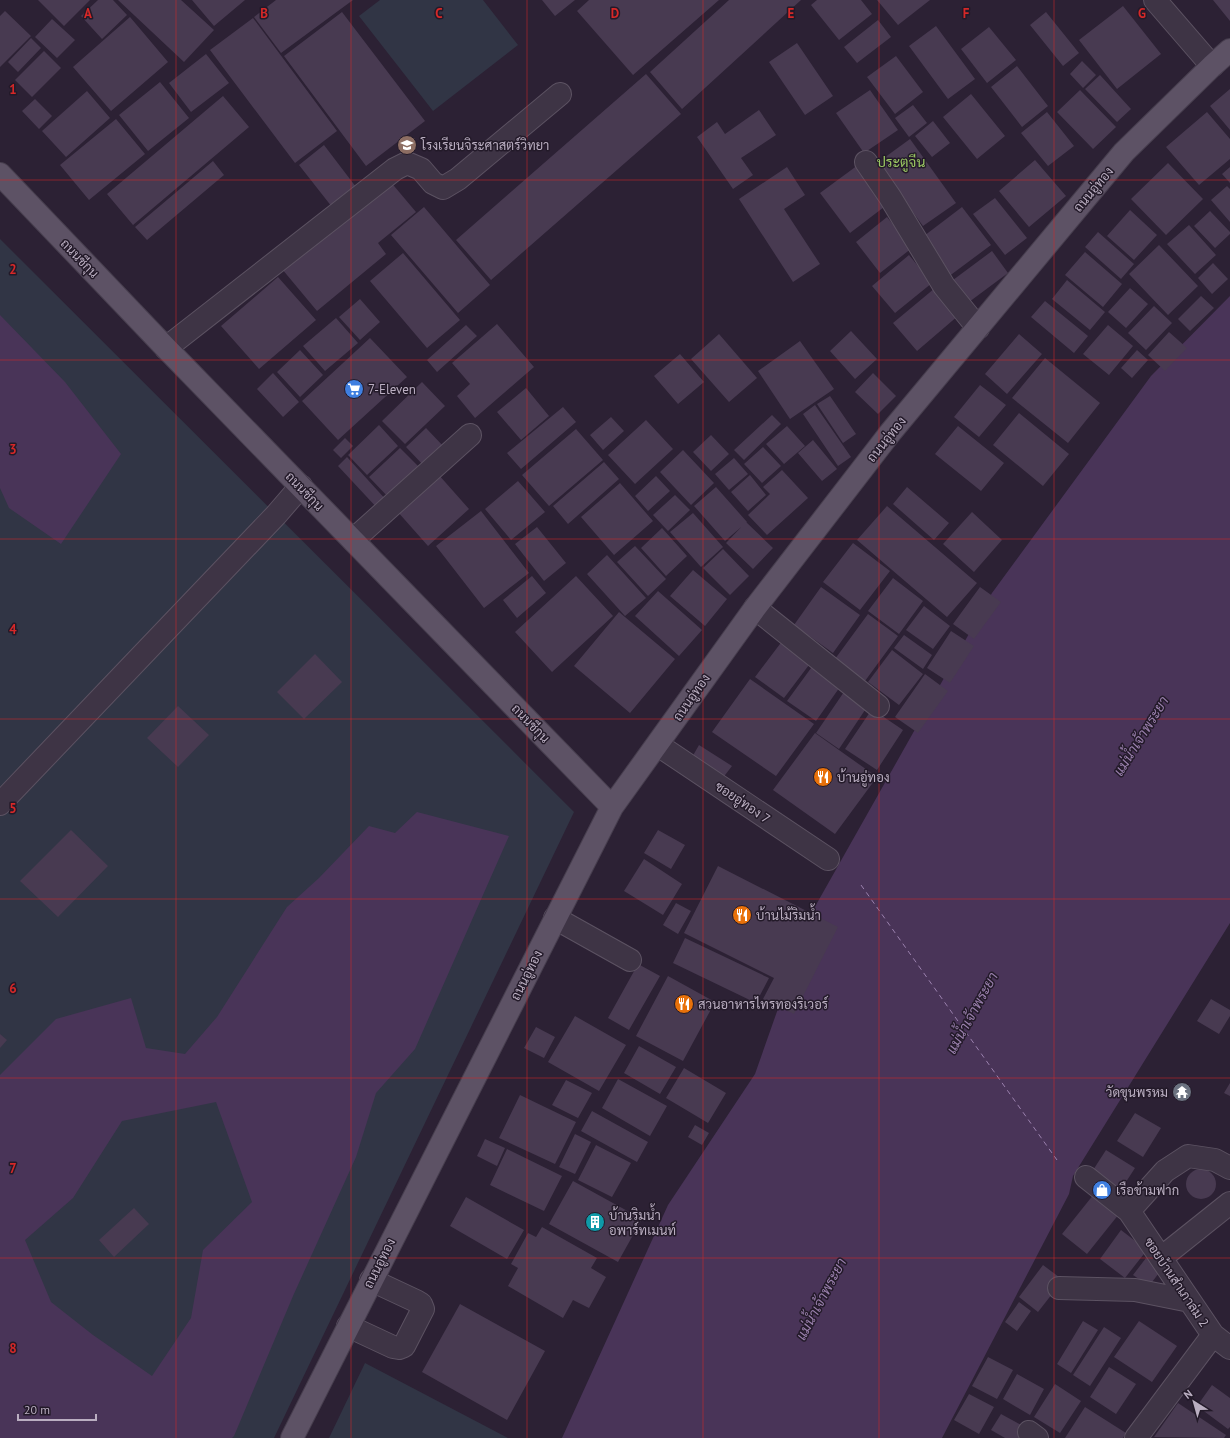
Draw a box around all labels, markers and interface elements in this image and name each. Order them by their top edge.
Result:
text: A [84,5,92,22]
text: B [260,5,268,22]
text: C [435,5,443,22]
text: D [611,5,619,22]
text: E [788,5,795,22]
text: F [963,5,970,22]
text: G [1138,5,1146,22]
text: 1 [9,81,17,98]
school or university icon: โรงเรียนจิระศาสตร์วิทยา [396,134,418,156]
place label: โรงเรียนจิระศาสตร์วิทยา [420,136,549,154]
district label: ประตูจีน [877,153,925,172]
street label: ถนนอู่ทอง [1070,163,1118,216]
street label: ถนนชีกุน [56,235,103,282]
text: 2 [9,261,17,278]
supermarket icon: 7-Eleven [343,378,365,400]
place label: 7-Eleven [368,381,416,398]
street label: ถนนอู่ทอง [863,413,911,466]
text: 3 [9,441,17,458]
street label: ถนนชีกุน [281,468,328,515]
text: 4 [9,621,17,638]
street label: ถนนอู่ทอง [669,670,715,725]
water label: แม่น้ำเจ้าพระยา [1107,691,1173,779]
street label: ถนนชีกุน [507,700,554,747]
restaurant icon: บ้านอู่ทอง [812,766,834,788]
place label: บ้านอู่ทอง [837,768,890,787]
street label: ซอยอู่ทอง 7 [711,778,774,828]
text: 5 [9,800,17,817]
place label: บ้านไม้ริมน้ำ [756,903,821,924]
restaurant icon: บ้านไม้ริมน้ำ [731,904,753,926]
street label: ถนนอู่ทอง [507,947,547,1004]
water label: แม่น้ำเจ้าพระยา [940,967,1002,1057]
text: 6 [9,980,17,997]
restaurant icon: สวนอาหารไทรทองริเวอร์ [673,993,695,1015]
place label: สวนอาหารไทรทองริเวอร์ [698,995,828,1013]
temple icon: วัดขุนพรหม [1171,1081,1193,1103]
place label: วัดขุนพรหม [1106,1084,1168,1102]
text: 7 [9,1160,17,1177]
shop icon: เรือข้ามฟาก [1091,1179,1113,1201]
place label: เรือข้ามฟาก [1116,1181,1179,1199]
place label: บ้านริมน้ำ อพาร์ทเมนท์ [609,1203,676,1239]
building icon: บ้านริมน้ำ อพาร์ทเมนท์ [584,1211,606,1233]
street label: ซอยบ้านสำเภาล่ม 2 [1140,1234,1214,1330]
street label: ถนนอู่ทอง [360,1235,400,1292]
water label: แม่น้ำเจ้าพระยา [789,1253,850,1343]
text: 8 [9,1340,17,1357]
north arrow [1174,1382,1214,1422]
text: N [1181,1386,1195,1402]
scale bar [18,1396,96,1422]
text: 20 m [24,1402,50,1417]

